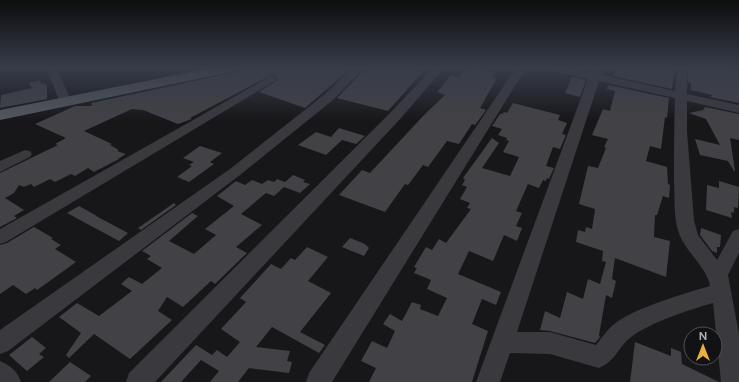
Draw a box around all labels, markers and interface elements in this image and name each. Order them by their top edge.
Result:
north arrow [683,326,723,366]
text: N [699,330,707,343]

